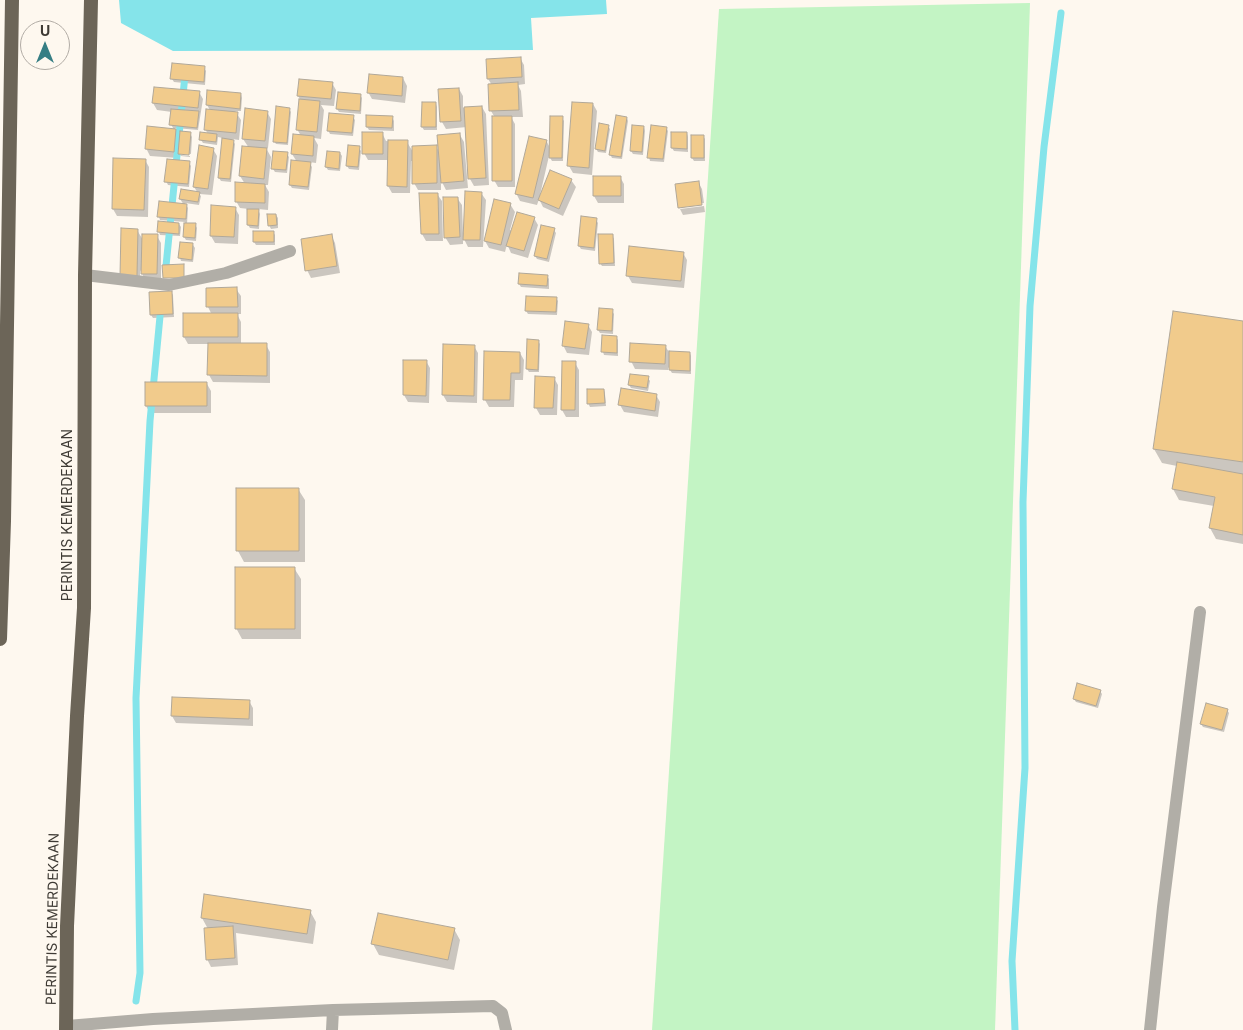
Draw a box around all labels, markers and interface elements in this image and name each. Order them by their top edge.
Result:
north arrow [20,20,70,70]
text: U [40,22,50,39]
street label: PERINTIS KEMERDEKAAN [60,429,76,601]
street label: PERINTIS KEMERDEKAAN [43,833,63,1005]

